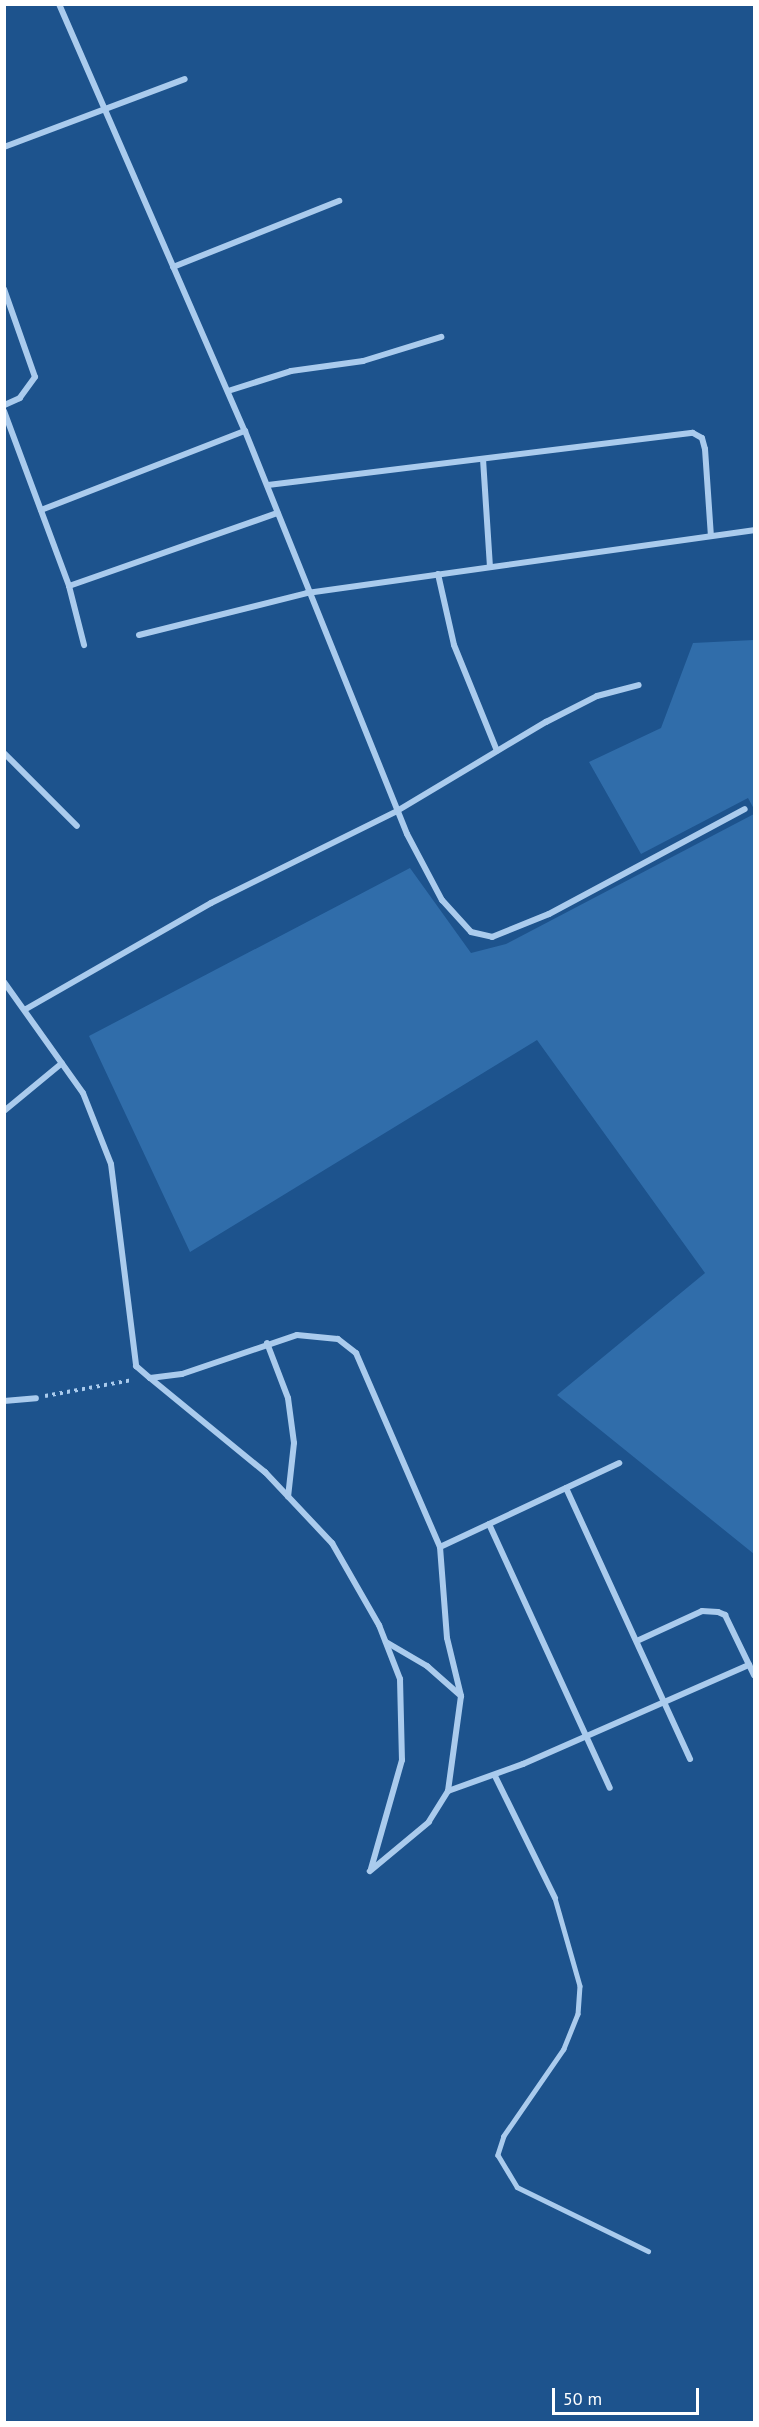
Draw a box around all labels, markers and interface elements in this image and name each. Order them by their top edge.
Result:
scale bar [555,2376,702,2414]
text: 50 m [563,2387,602,2410]

